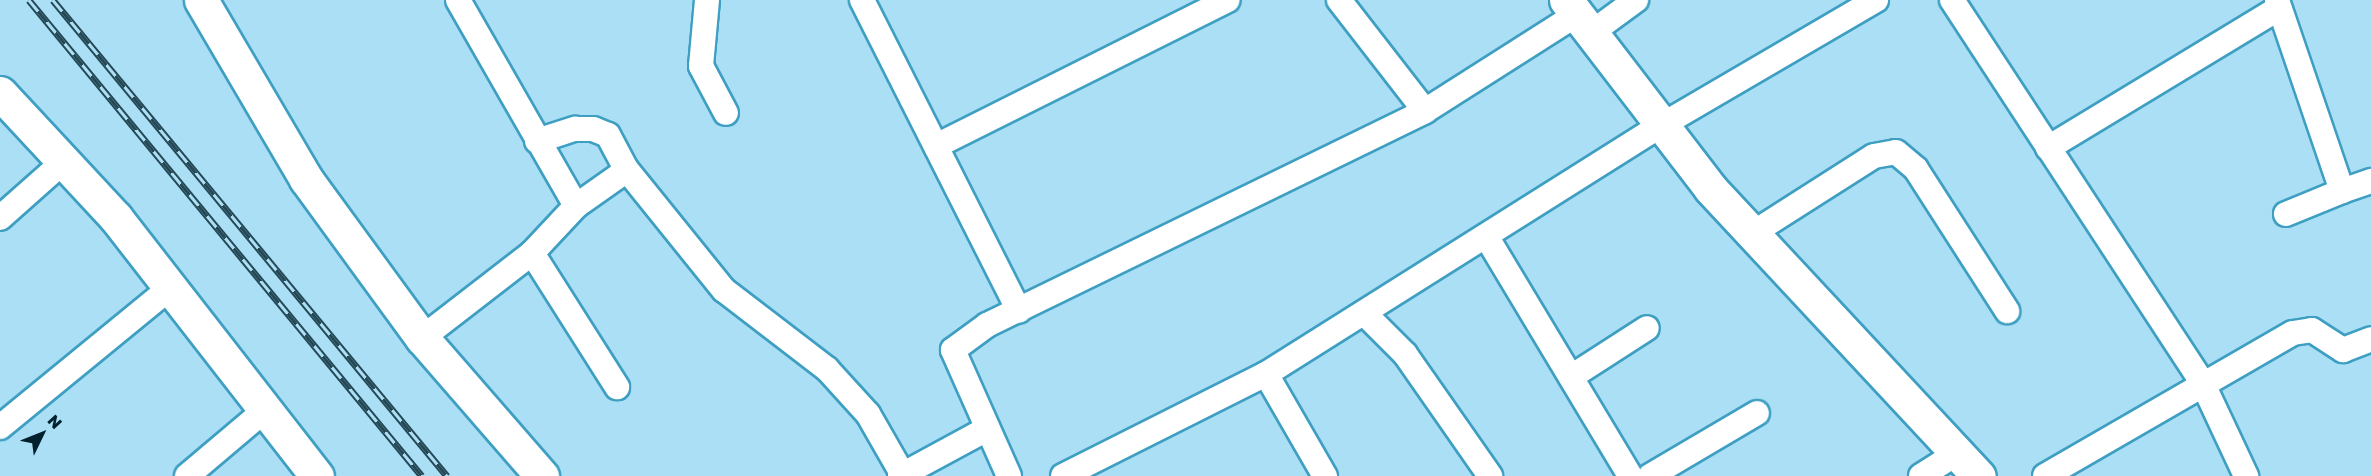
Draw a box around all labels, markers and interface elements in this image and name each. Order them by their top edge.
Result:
north arrow [12,404,72,464]
text: N [44,410,67,433]

